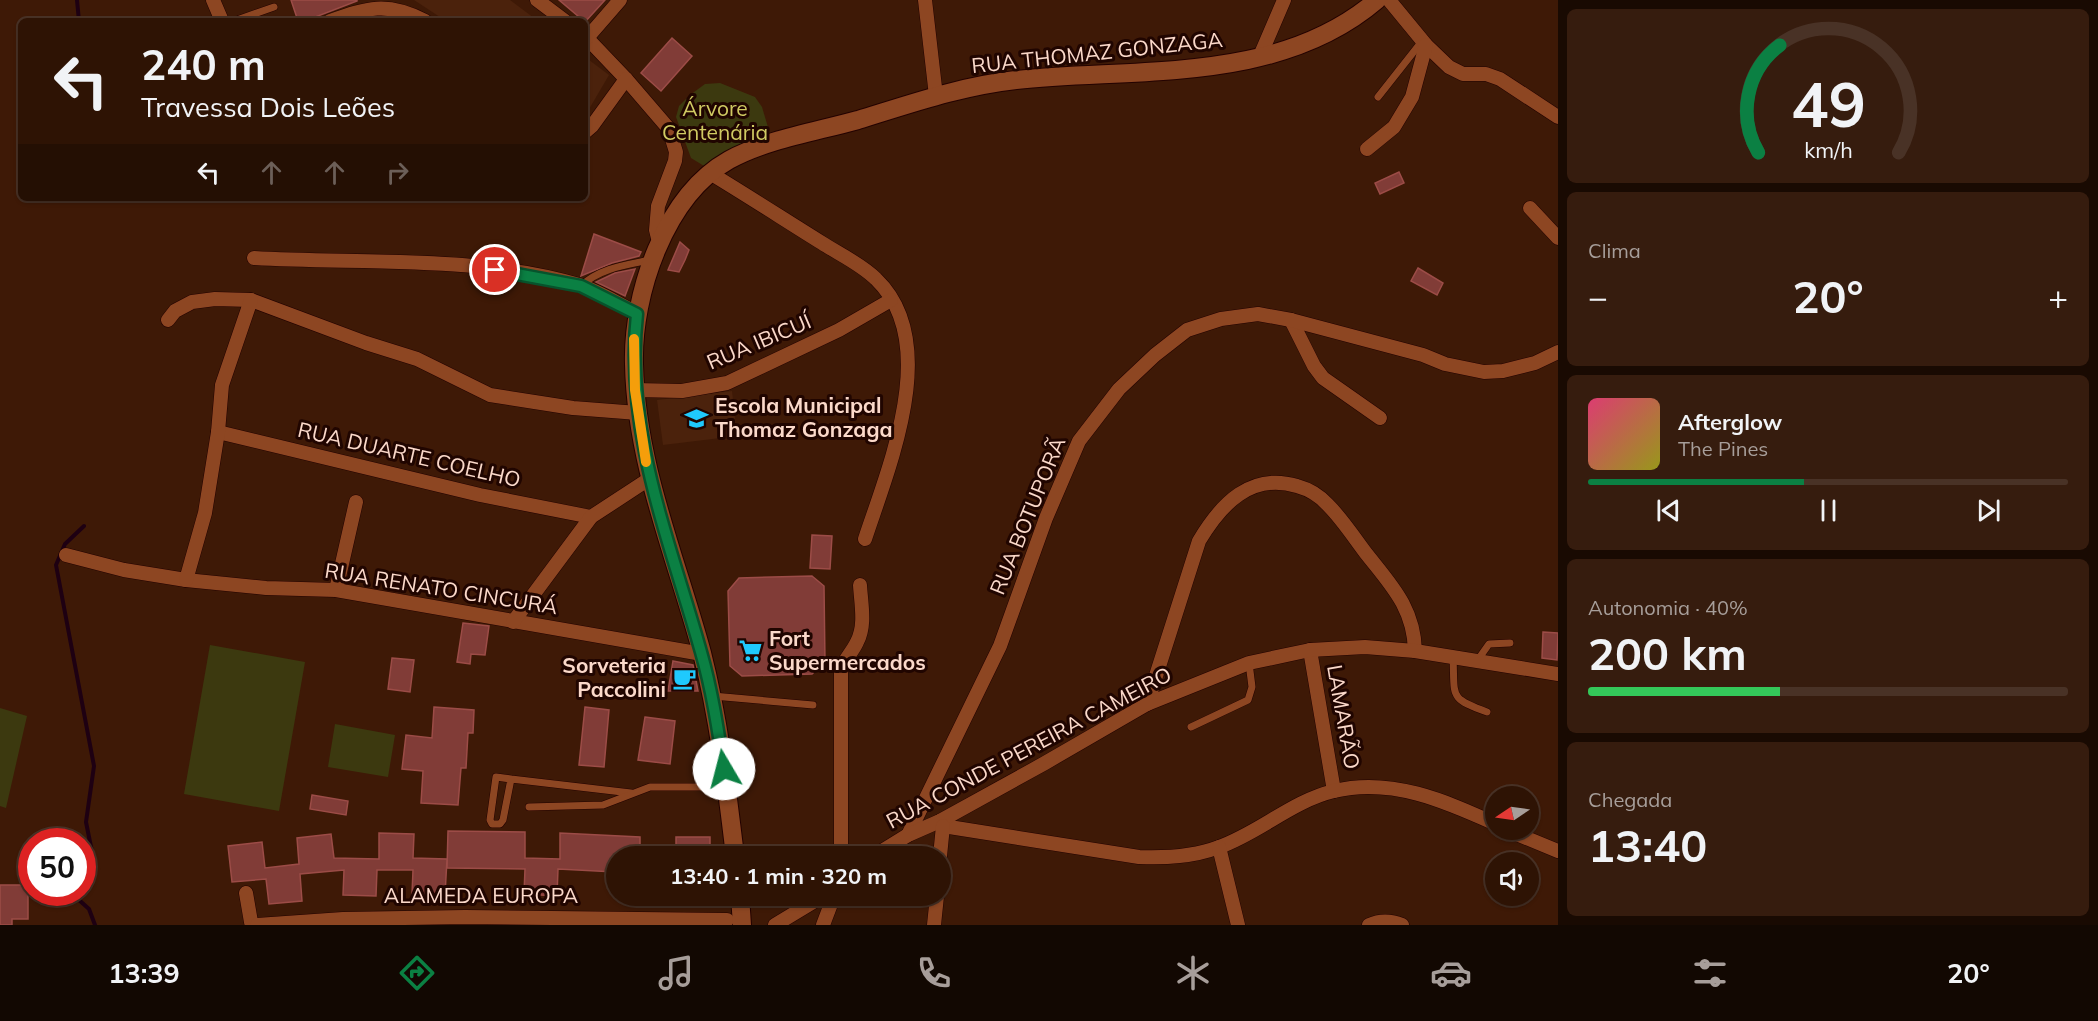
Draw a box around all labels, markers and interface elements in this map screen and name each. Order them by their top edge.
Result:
street label: RUA THOMAZ GONZAGA [970,26,1224,78]
text: 240 m [141,38,266,91]
icon: left [42,42,120,120]
text: 49 [1791,64,1865,143]
text: Travessa Dois Leões [141,90,395,124]
park label: Árvore Centenária [662,95,768,145]
text: km/h [1804,136,1852,163]
icon: left [192,156,225,189]
icon: ahead [255,156,288,189]
icon: ahead [318,156,351,189]
icon: right [381,156,414,189]
text: Clima [1588,238,1641,263]
pin [469,244,520,295]
icon: arrive [478,253,511,286]
text: 20° [1792,268,1864,324]
text: − [1588,276,1608,317]
text: + [2048,276,2068,317]
street label: RUA IBICUÍ [702,307,816,375]
place label: Escola Municipal Thomaz Gonzaga [715,392,892,442]
school or university icon: Escola Municipal Thomaz Gonzaga [684,405,710,431]
text: Afterglow [1678,408,1782,436]
street label: RUA DUARTE COELHO [295,416,523,492]
street label: RUA BOTUPORÃ [984,432,1071,598]
text: The Pines [1678,436,1768,461]
icon: previous [1652,494,1685,527]
icon: pause [1812,494,1845,527]
icon: next [1972,494,2005,527]
street label: RUA RENATO CINCURÁ [323,557,560,619]
text: Autonomia · 40% [1588,595,1748,620]
place label: Fort Supermercados [769,625,926,675]
text: 200 km [1588,625,1747,681]
supermarket icon: Fort Supermercados [738,638,764,664]
place label: Sorveteria Paccolini [562,652,666,702]
street label: RUA CONDE PEREIRA CAMEIRO [881,661,1176,834]
street label: LAMARÃO [1322,663,1366,771]
cafe icon: Sorveteria Paccolini [671,665,697,691]
position arrow [692,737,756,801]
north arrow [1485,786,1539,840]
map controls [1485,786,1539,906]
text: Chegada [1588,787,1672,812]
text: 13:40 [1588,817,1707,873]
speed limit sign: 50 [18,828,96,906]
button: sound [1485,852,1539,906]
text: 13:40 · 1 min · 320 m [670,862,887,890]
street label: ALAMEDA EUROPA [384,882,579,908]
icon: directions [396,952,438,994]
icon: music [655,952,697,994]
icon: phone [913,952,955,994]
icon: climate [1172,952,1214,994]
icon: car [1430,952,1472,994]
icon: filters [1689,952,1731,994]
text: 13:39 [108,956,180,990]
text: 20° [1947,956,1990,990]

